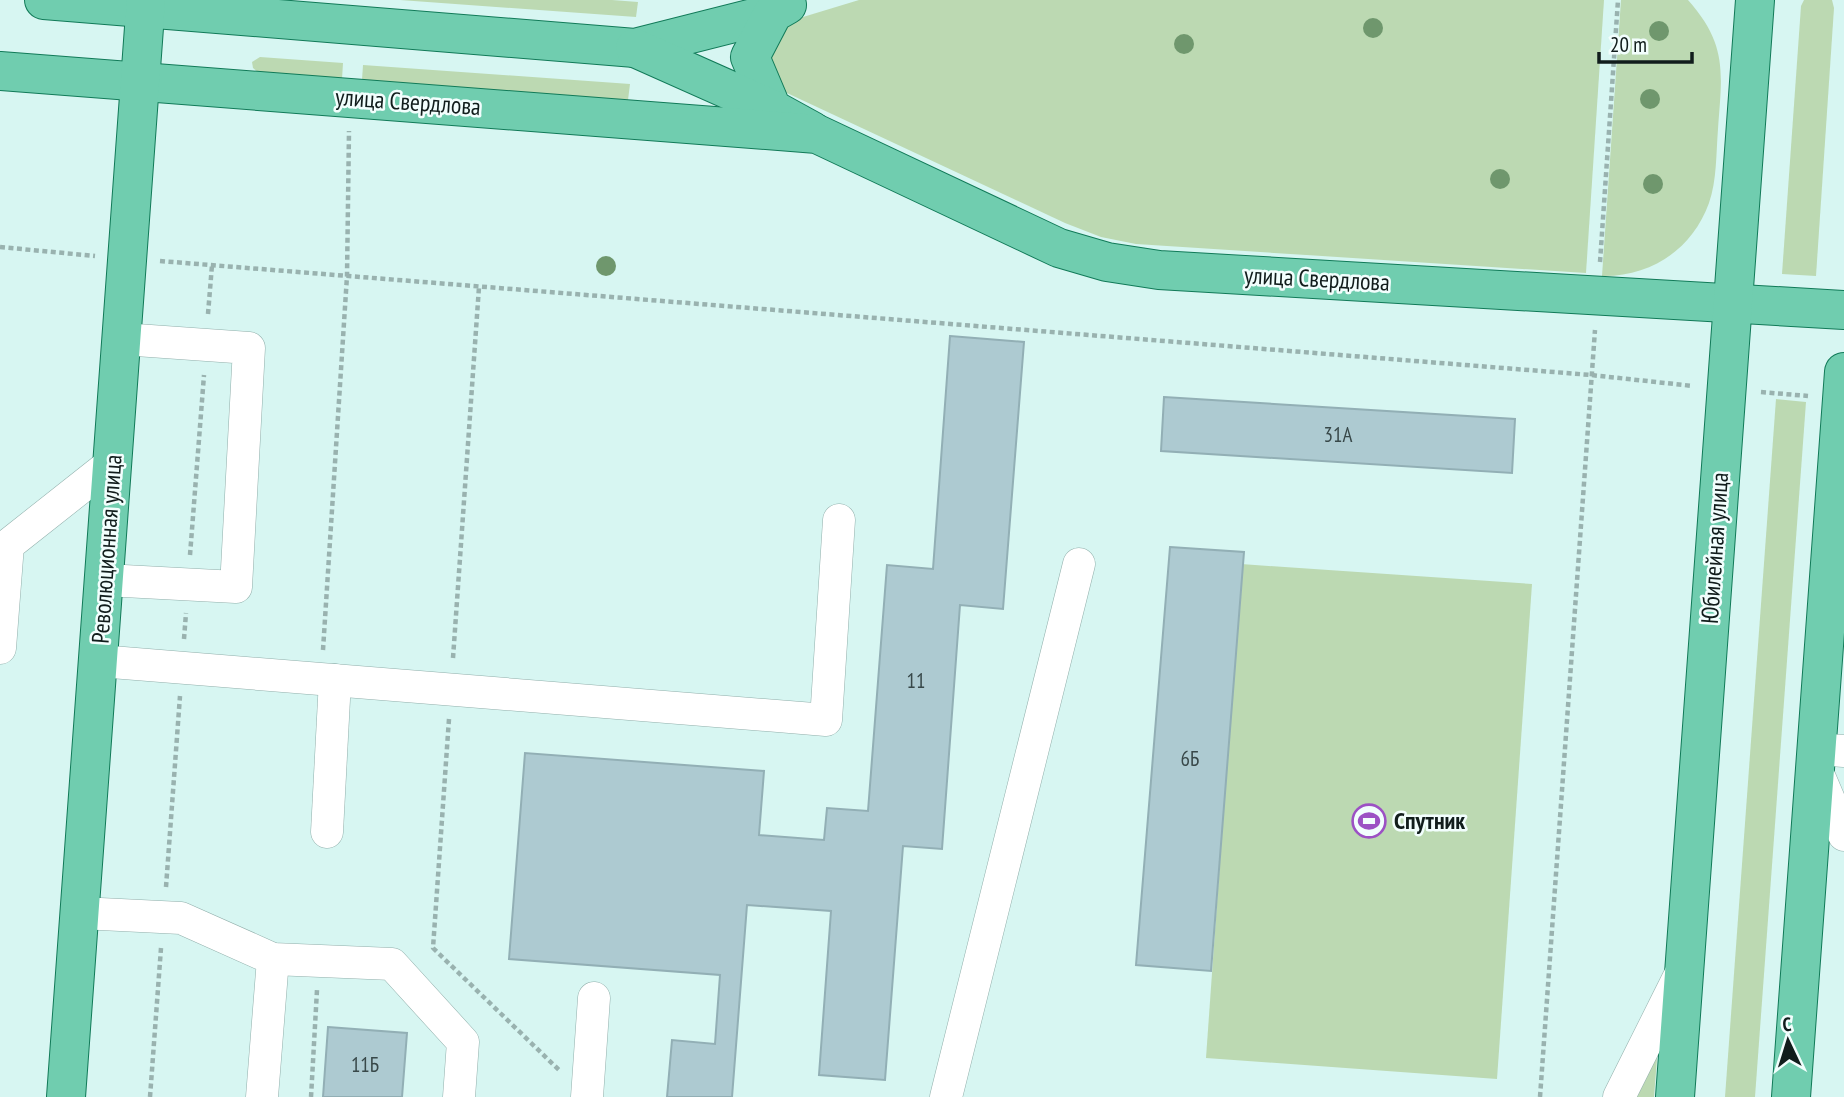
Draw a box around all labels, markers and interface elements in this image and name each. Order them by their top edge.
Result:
scale bar [1599,21,1692,65]
text: 20 m [1610,31,1647,58]
street label: улица Свердлова [334,81,482,122]
street label: улица Свердлова [1243,259,1391,298]
house number: 31А [1324,421,1352,448]
street label: Революционная улица [84,454,129,644]
street label: Юбилейная улица [1694,471,1735,625]
house number: 11 [907,667,925,694]
house number: 6Б [1181,745,1199,772]
sports icon: Спутник [1350,802,1388,840]
place label: Спутник [1394,805,1465,836]
north arrow [1753,1006,1823,1076]
text: С [1782,1012,1792,1036]
house number: 11Б [351,1051,379,1078]

